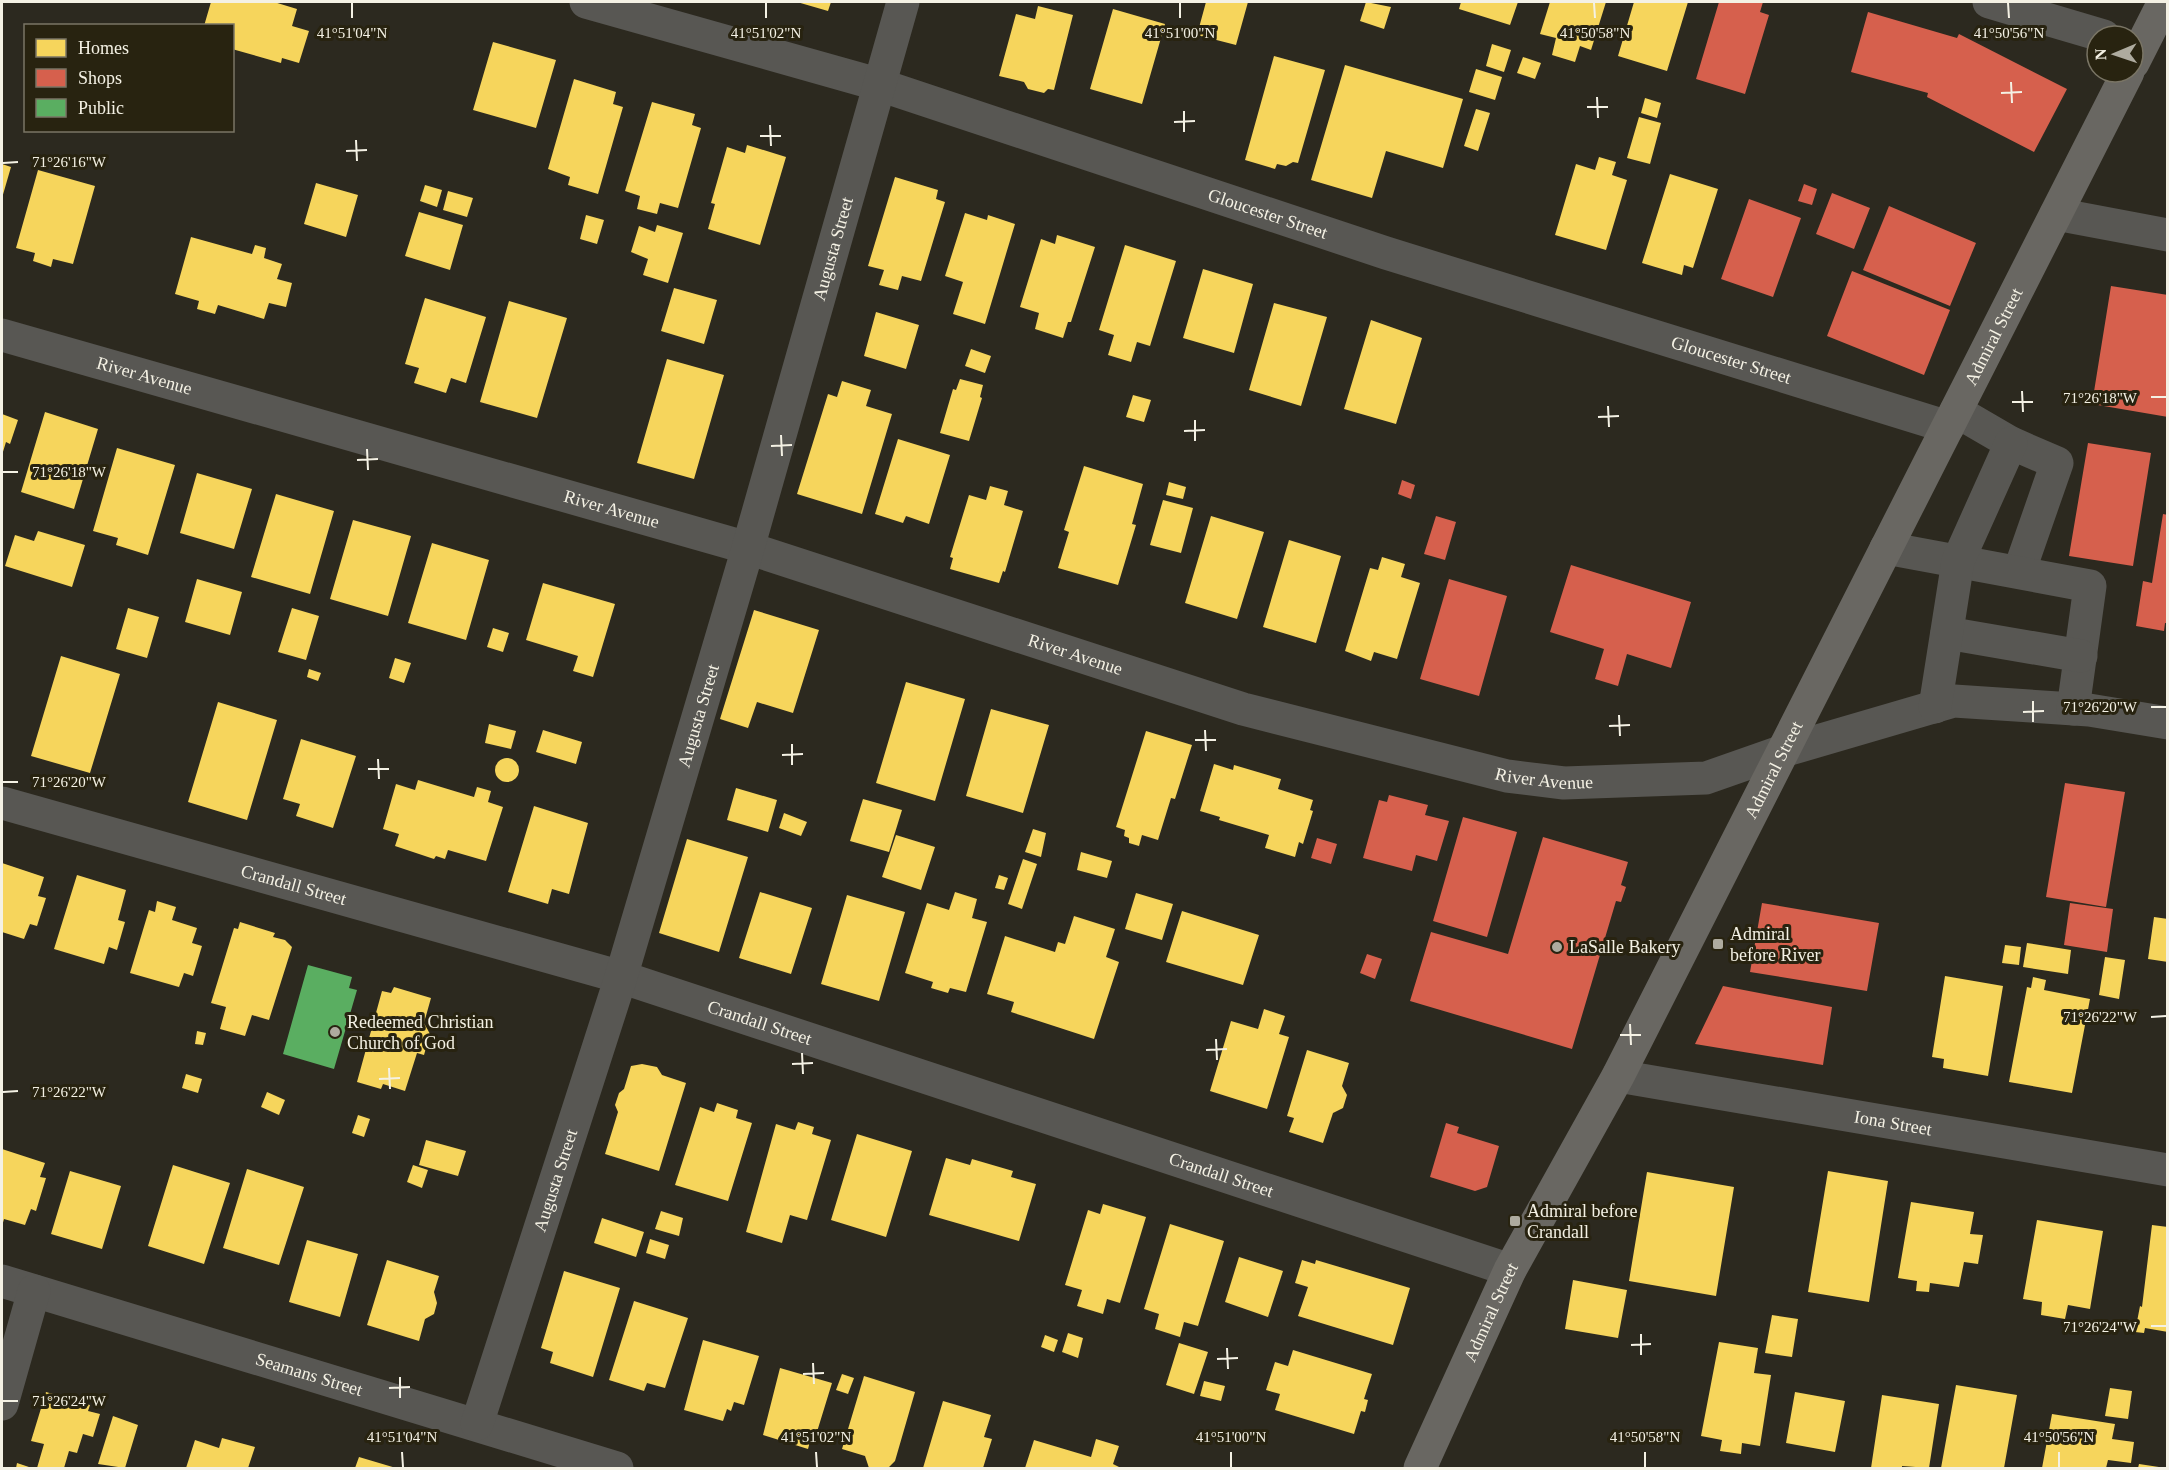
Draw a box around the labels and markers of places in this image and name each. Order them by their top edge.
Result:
place label: Admiral before River [1730,924,1820,965]
place label: LaSalle Bakery [1569,937,1680,957]
marker: Admiral before River [1711,937,1725,951]
marker: LaSalle Bakery [1550,940,1564,954]
place label: Redeemed Christian Church of God [347,1012,493,1053]
marker: Redeemed Christian Church of God [328,1025,342,1039]
place label: Admiral before Crandall [1527,1201,1637,1242]
marker: Admiral before Crandall [1508,1214,1522,1228]

